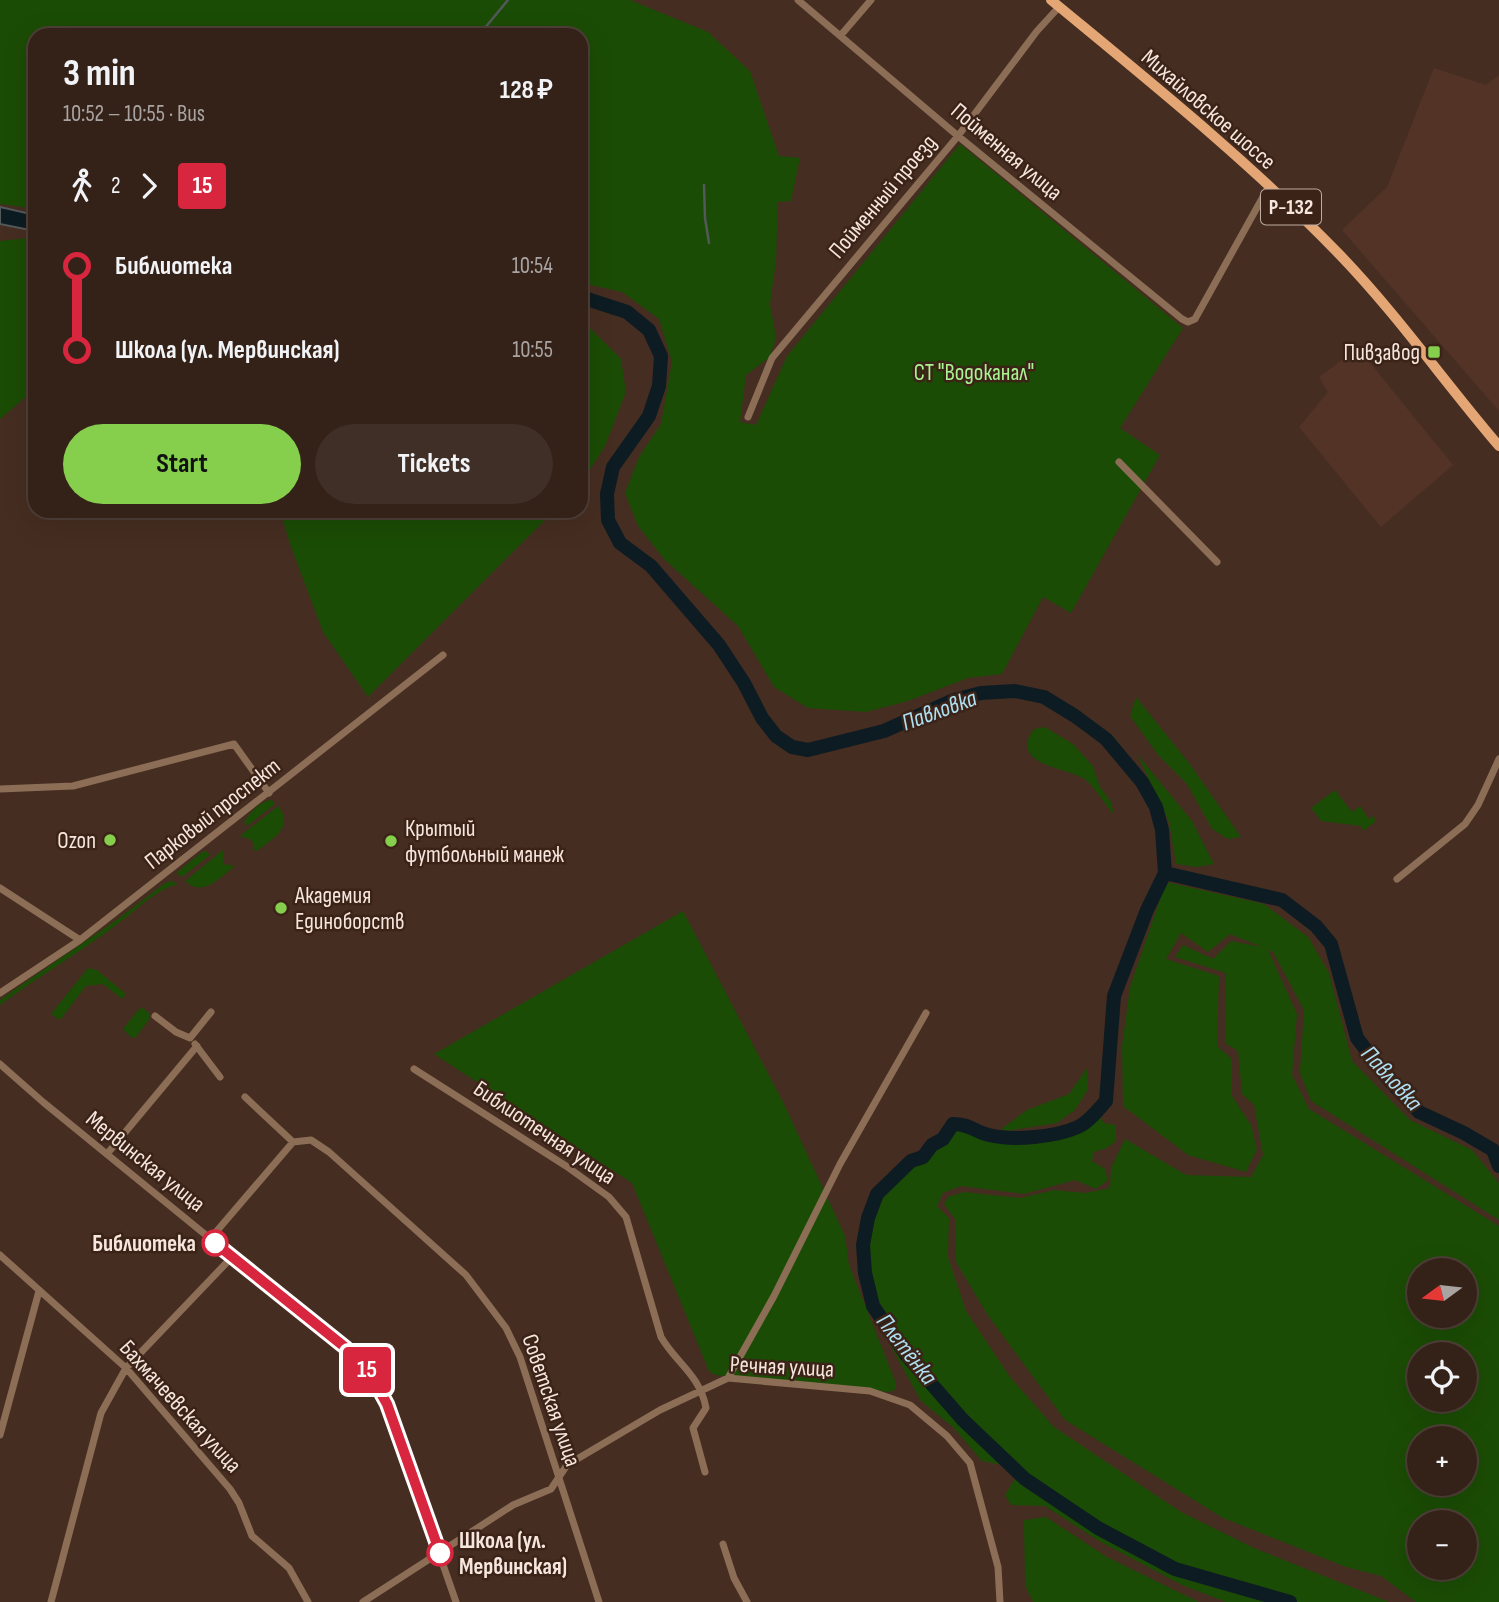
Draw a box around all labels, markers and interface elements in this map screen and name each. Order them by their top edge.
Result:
street label: Михайловское шоссе [1135,44,1281,176]
text: 3 min [63,51,136,96]
text: 128 ₽ [500,75,553,106]
street label: Пойменная улица [945,97,1068,206]
text: 10:52 – 10:55 · Bus [63,100,205,128]
street label: Пойменный проезд [823,129,943,264]
icon: walk [63,167,101,205]
icon: forward [130,167,168,205]
text: 15 [192,171,212,200]
text: 2 [111,172,120,200]
road number: Р-132 [1261,190,1321,224]
text: Библиотека [115,251,232,282]
text: 10:54 [512,252,553,280]
text: Школа (ул. Мервинская) [115,335,340,366]
text: 10:55 [512,336,553,364]
place label: Пивзавод [1344,339,1420,367]
marker: Пивзавод [1426,344,1442,360]
park label: СТ "Водоканал" [914,359,1034,387]
button: Start [63,424,301,504]
button: Tickets [315,424,553,504]
water label: Павловка [898,683,981,737]
street label: Парковый проспект [139,752,286,875]
place label: Крытый футбольный манеж [405,815,565,869]
place label: Ozon [57,827,96,855]
marker: Ozon [102,832,118,848]
marker: Крытый футбольный манеж [383,833,399,849]
place label: Академия Единоборств [294,882,405,936]
marker: Академия Единоборств [273,900,289,916]
water label: Павловка [1355,1040,1429,1117]
street label: Библиотечная улица [468,1075,621,1191]
street label: Мервинская улица [80,1105,211,1218]
place label: Библиотека [92,1230,196,1258]
marker: Библиотека [202,1230,228,1256]
north arrow [1407,1258,1477,1328]
map controls [1407,1258,1477,1580]
water label: Плетёнка [870,1308,944,1391]
street label: Советская улица [515,1330,587,1470]
street label: Бахмачеевская улица [113,1335,247,1479]
button: locate [1407,1342,1477,1412]
line badge: 15 [336,1347,398,1393]
street label: Речная улица [729,1350,835,1384]
text: 15 [357,1355,377,1384]
button: + [1407,1426,1477,1496]
button: − [1407,1510,1477,1580]
place label: Школа (ул. Мервинская) [459,1527,567,1581]
marker: Школа (ул. Мервинская) [427,1540,453,1566]

